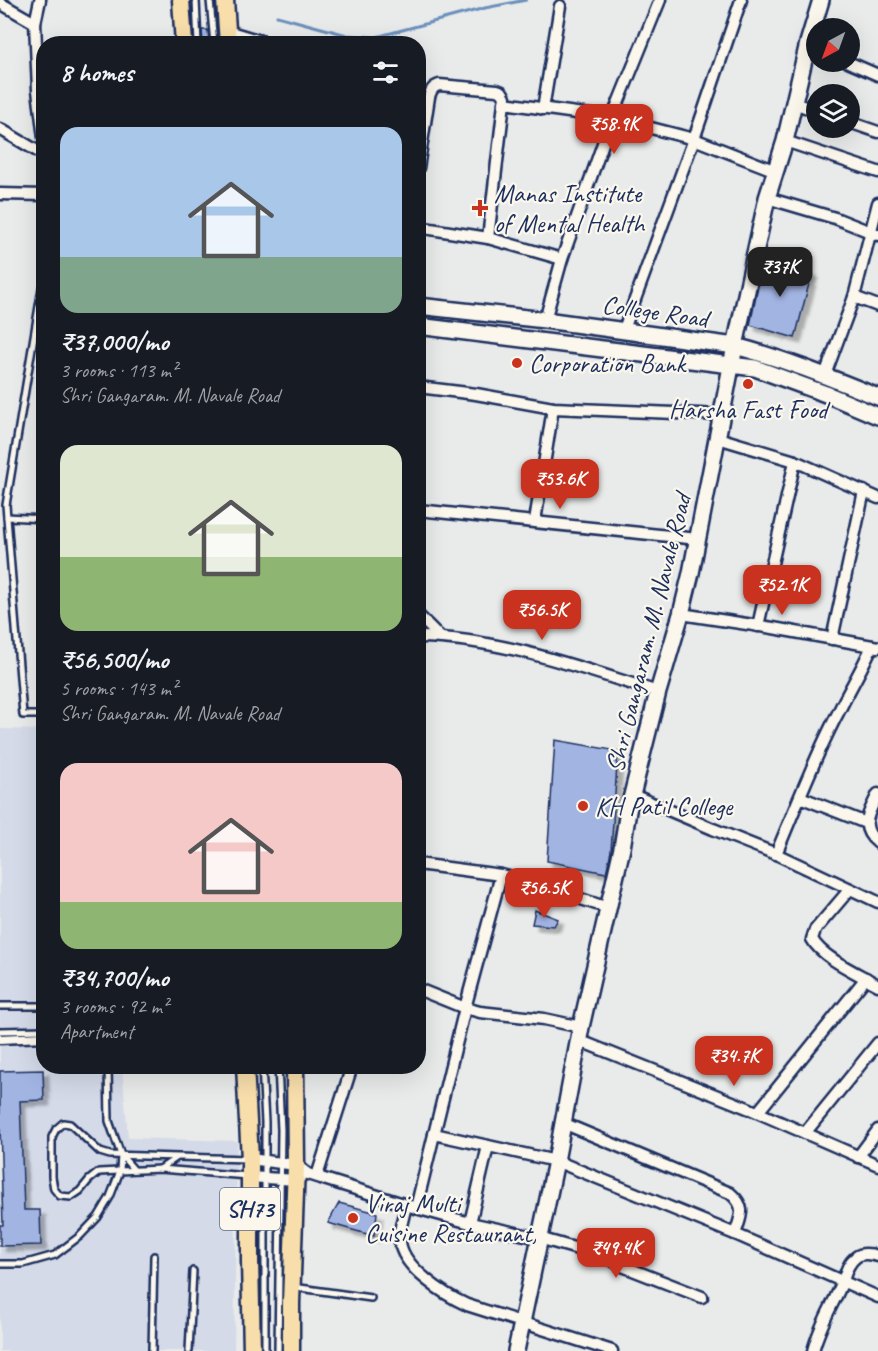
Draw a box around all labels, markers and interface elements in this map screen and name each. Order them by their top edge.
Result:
north arrow [806,18,860,72]
map controls [806,18,860,138]
text: 8 homes [60,56,133,89]
icon: filters [369,56,402,89]
button: layers [806,84,860,138]
pin: ₹58.9K [565,104,663,155]
text: ₹58.9K [589,111,639,136]
icon: home [177,166,285,274]
place label: Manas Institute of Mental Health [494,177,646,240]
marker: Manas Institute of Mental Health [471,199,489,217]
pin: ₹37K [744,247,816,298]
text: ₹37K [761,254,799,279]
street label: College Road [600,288,714,336]
text: ₹37,000/mo [60,325,169,358]
place label: Corporation Bank [529,347,687,380]
marker: Corporation Bank [510,356,524,370]
text: 3 rooms · 113 m² [60,358,177,383]
marker: Harsha Fast Food [741,377,755,391]
text: Shri Gangaram. M. Navale Road [60,383,280,408]
place label: Harsha Fast Food [669,393,831,426]
pin: ₹53.6K [511,459,609,510]
text: ₹53.6K [535,466,585,491]
icon: home [177,484,285,592]
street label: Shri Gangaram. M. Navale Road [598,487,700,776]
pin: ₹52.1K [733,565,831,616]
text: ₹52.1K [757,572,807,597]
pin: ₹56.5K [493,590,591,641]
text: ₹56.5K [517,597,567,622]
text: ₹56,500/mo [60,643,168,676]
text: 5 rooms · 143 m² [60,676,177,701]
text: Shri Gangaram. M. Navale Road [60,701,280,726]
place label: KH Patil College [595,790,734,823]
marker: KH Patil College [576,799,590,813]
icon: home [177,802,285,910]
pin: ₹56.5K [495,868,593,919]
text: ₹56.5K [519,875,569,900]
text: ₹34,700/mo [60,961,169,994]
text: 3 rooms · 92 m² [60,994,168,1019]
text: Apartment [60,1019,133,1044]
pin: ₹34.7K [685,1036,783,1087]
text: ₹34.7K [709,1043,759,1068]
place label: Viraj Multi Cuisine Restaurant, [365,1187,537,1250]
road number: SH73 [220,1188,280,1230]
marker: Viraj Multi Cuisine Restaurant, [346,1211,360,1225]
pin: ₹49.4K [567,1228,665,1279]
text: ₹49.4K [591,1235,641,1260]

